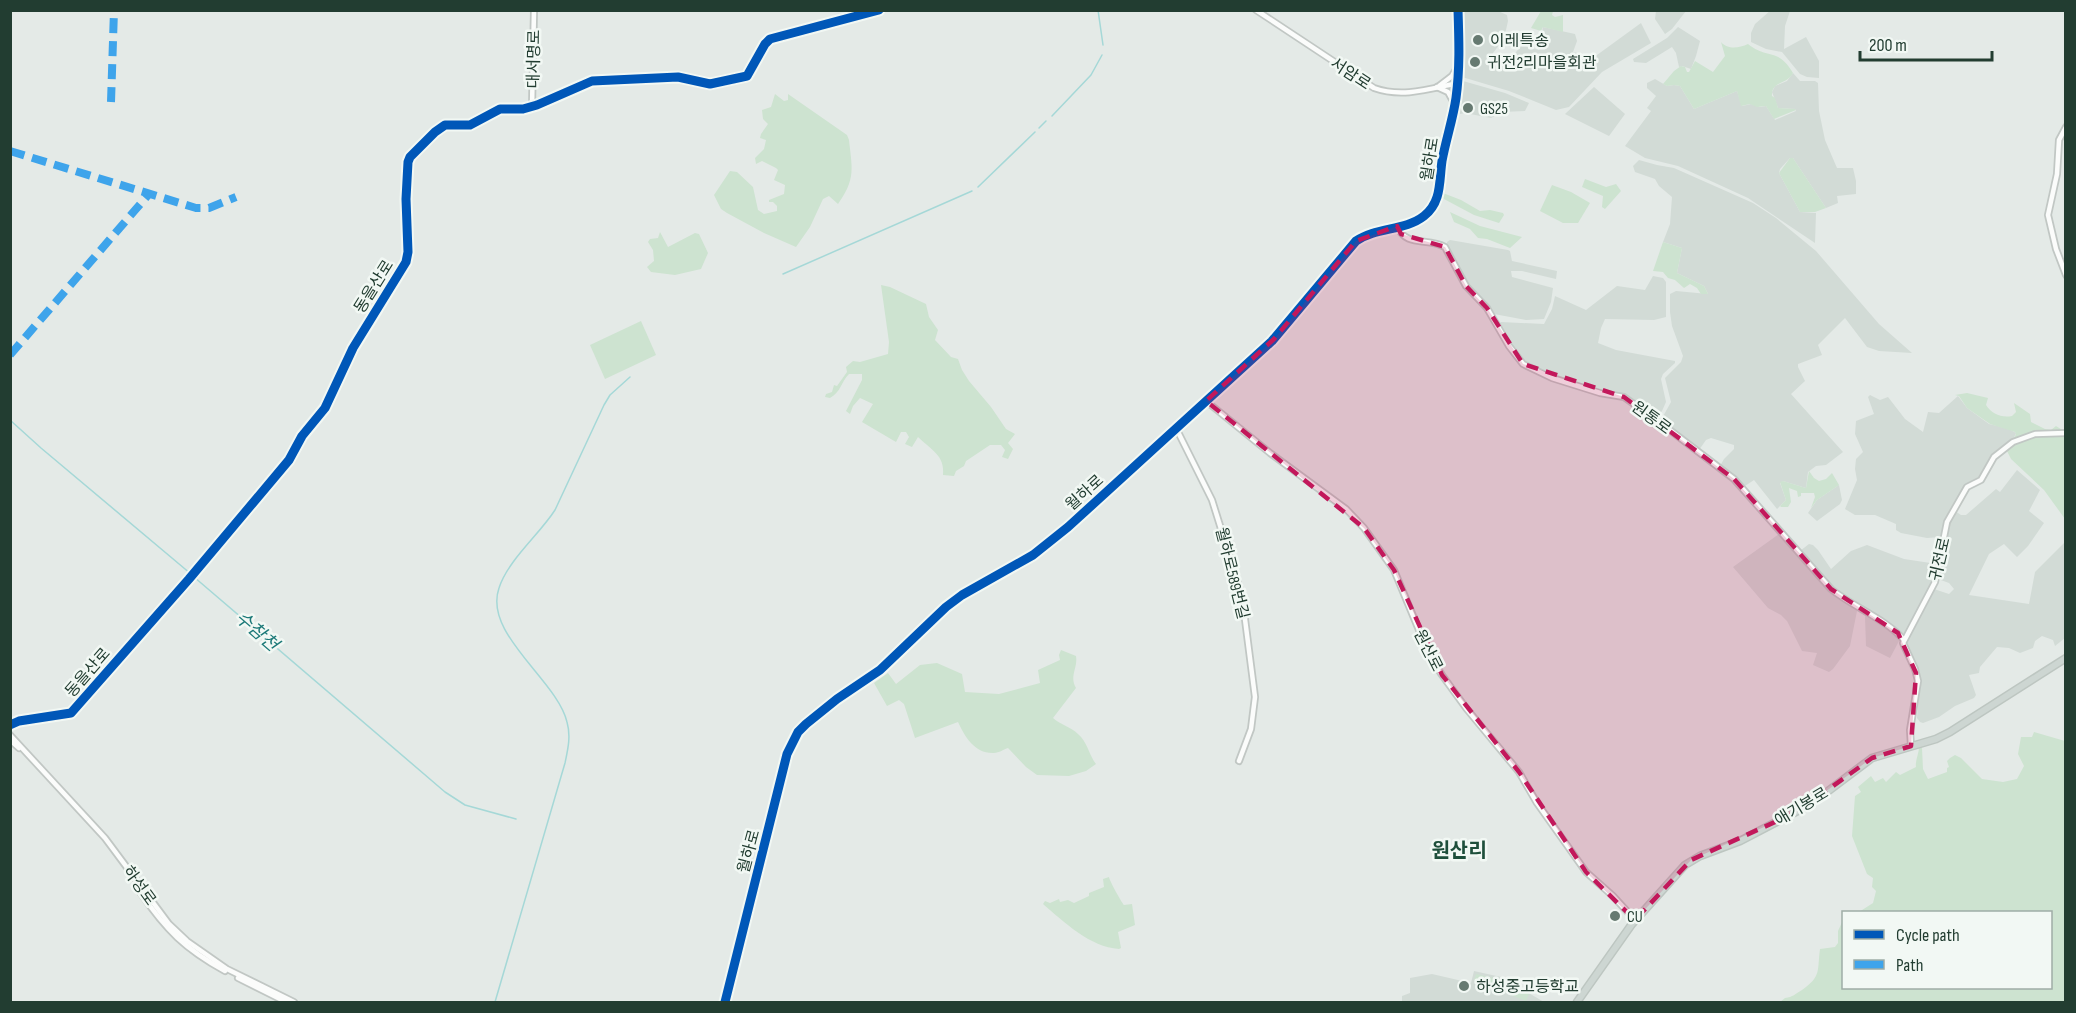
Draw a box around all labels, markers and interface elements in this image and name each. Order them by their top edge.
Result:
scale bar [1860,24,1992,62]
street label: 대서명로 [524,29,545,89]
place label: 이레특송 [1490,32,1549,51]
marker: 이레특송 [1471,33,1485,47]
text: 200 m [1869,35,1907,56]
street label: 서암로 [1326,54,1374,94]
place label: 귀전2리마을회관 [1487,54,1597,73]
marker: 귀전2리마을회관 [1468,55,1482,69]
place label: GS25 [1480,100,1508,119]
marker: GS25 [1461,101,1475,115]
street label: 월하로 [1418,136,1443,183]
street label: 동을산로 [351,257,398,317]
street label: 원통로 [1628,398,1675,439]
street label: 월하로 [1062,471,1108,515]
street label: 월하로589번길 [1211,525,1252,621]
street label: 귀전로 [1926,535,1955,583]
water label: 수참천 [231,607,284,657]
street label: 원산로 [1409,627,1446,675]
street label: 동을산로 [62,644,115,701]
street label: 애기봉로 [1772,784,1832,831]
street label: 월하로 [735,827,764,875]
district label: 원산리 [1431,839,1487,863]
street label: 하성로 [118,862,160,910]
place label: CU [1627,908,1643,927]
marker: CU [1608,909,1622,923]
legend [1842,911,2052,989]
text: Cycle path [1896,925,1960,946]
text: Path [1896,955,1924,976]
place label: 하성중고등학교 [1476,978,1579,997]
marker: 하성중고등학교 [1457,979,1471,993]

